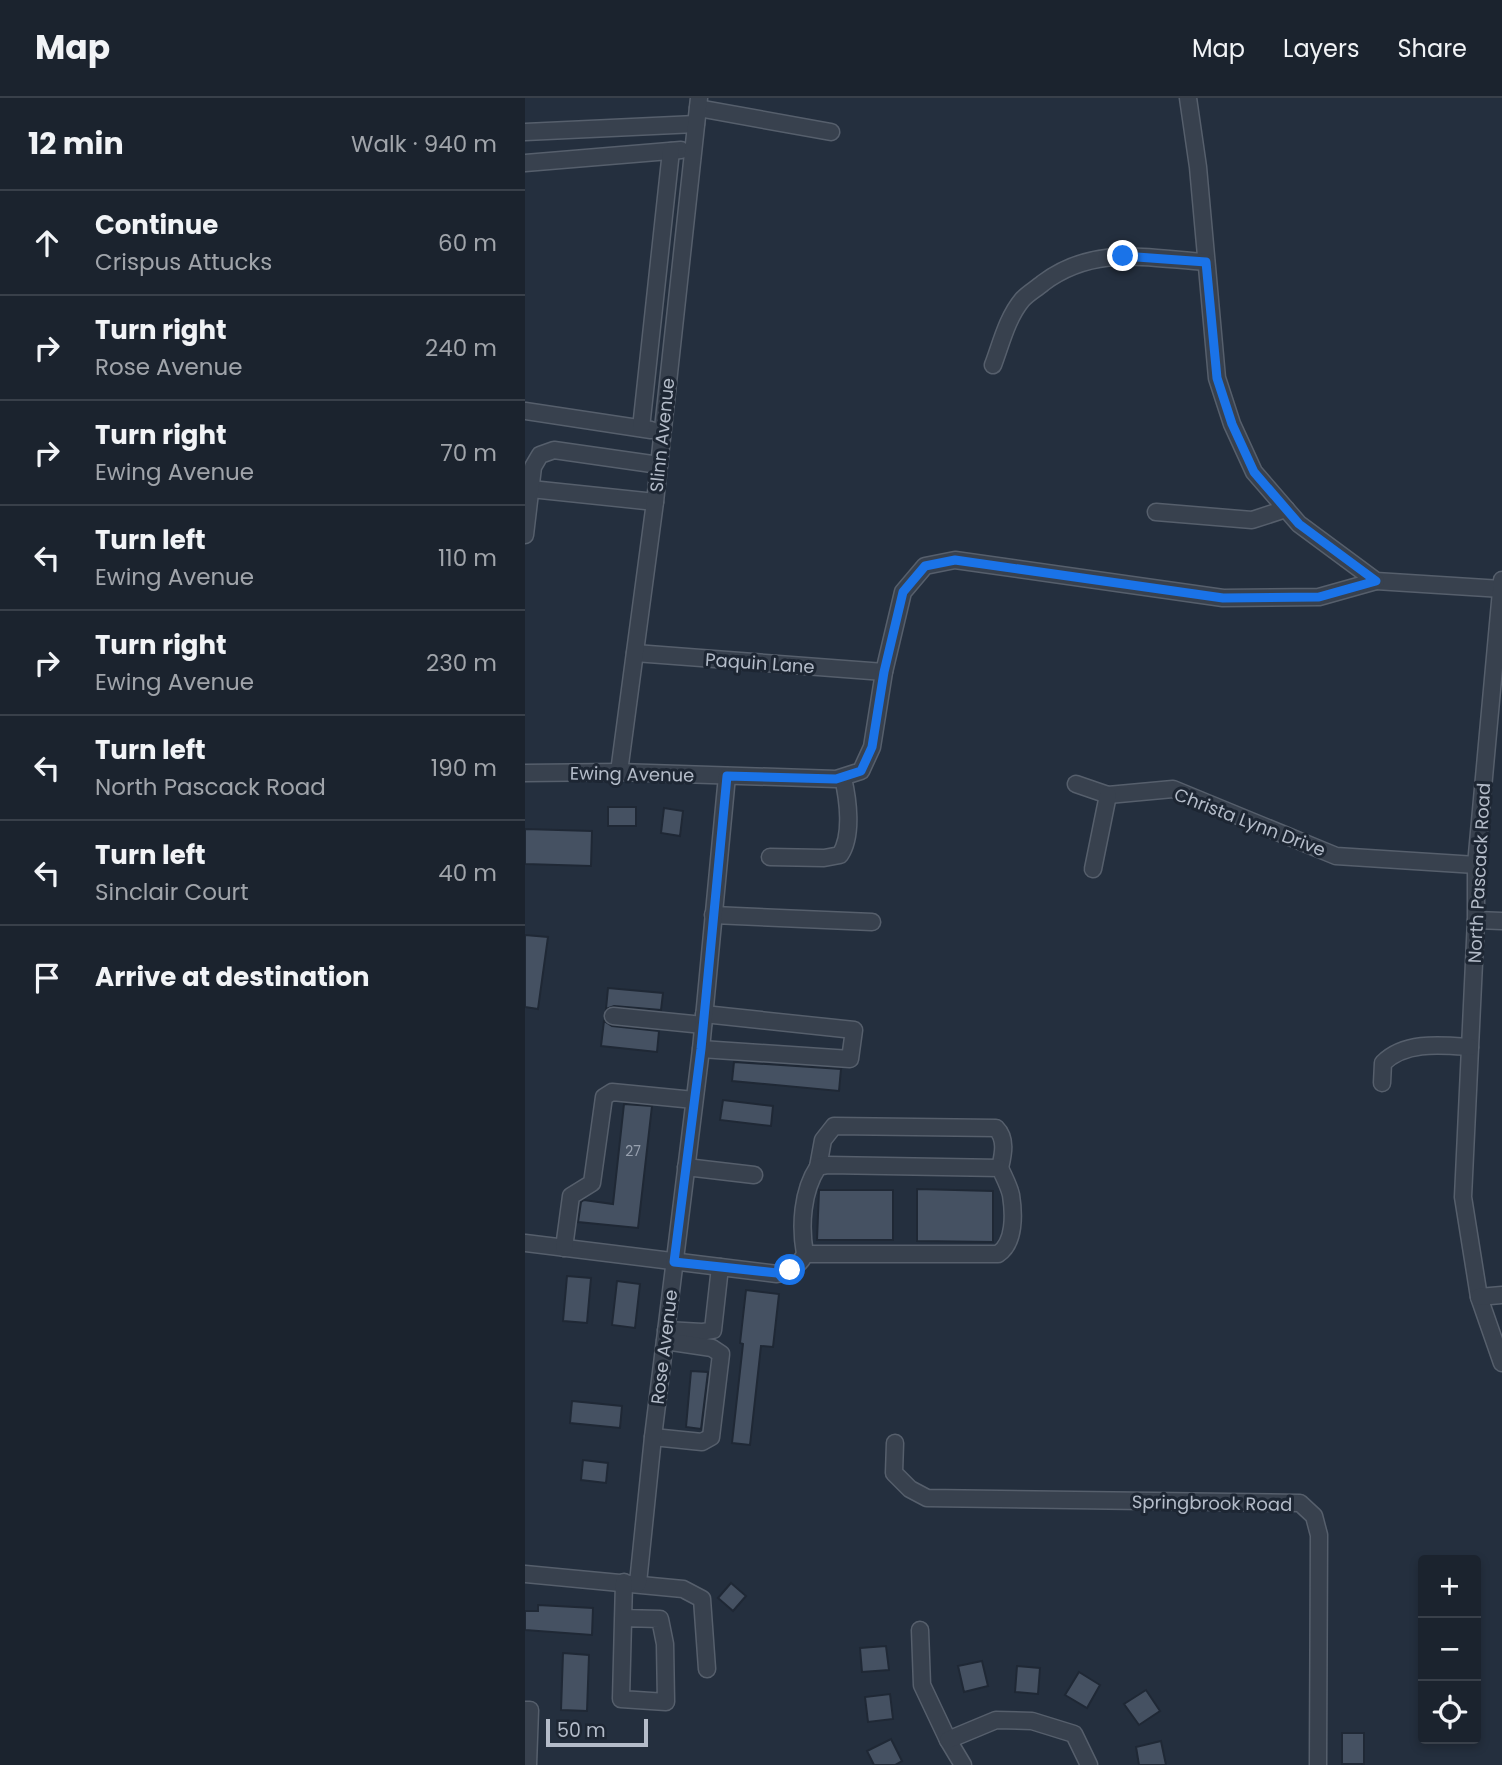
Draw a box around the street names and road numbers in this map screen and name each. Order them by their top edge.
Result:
street label: Slinn Avenue [644,377,680,493]
street label: Paquin Lane [704,647,816,679]
street label: Ewing Avenue [570,760,694,788]
street label: Christa Lynn Drive [1171,782,1329,862]
street label: North Pascack Road [1462,782,1496,964]
street label: Rose Avenue [645,1288,683,1406]
street label: Springbrook Road [1132,1489,1292,1517]

